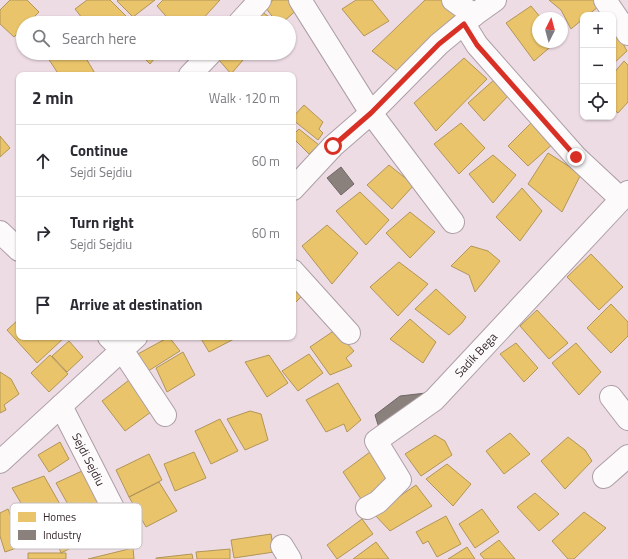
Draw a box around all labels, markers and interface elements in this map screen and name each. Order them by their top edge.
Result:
north arrow [532,12,568,48]
map controls [580,12,616,120]
button: + [580,12,616,48]
search box [16,16,296,60]
icon: search [30,27,52,49]
text: Search here [62,27,136,50]
button: − [580,48,616,84]
button: locate [580,84,616,120]
text: 2 min [32,85,73,111]
text: Walk · 120 m [209,88,280,108]
route start [324,137,342,155]
text: Continue [70,139,128,162]
route end [567,148,585,166]
icon: ahead [32,150,54,172]
text: 60 m [252,151,280,171]
text: Sejdi Sejdiu [70,162,132,182]
text: Turn right [70,211,134,234]
icon: right [32,222,54,244]
text: 60 m [252,223,280,243]
text: Sejdi Sejdiu [70,234,132,254]
text: Arrive at destination [70,293,203,316]
icon: arrive [32,294,54,316]
street label: Sadik Bega [450,328,502,381]
street label: Sejdi Sejdiu [67,429,110,489]
legend [10,503,142,549]
text: Homes [43,509,76,525]
text: Industry [43,527,82,543]

